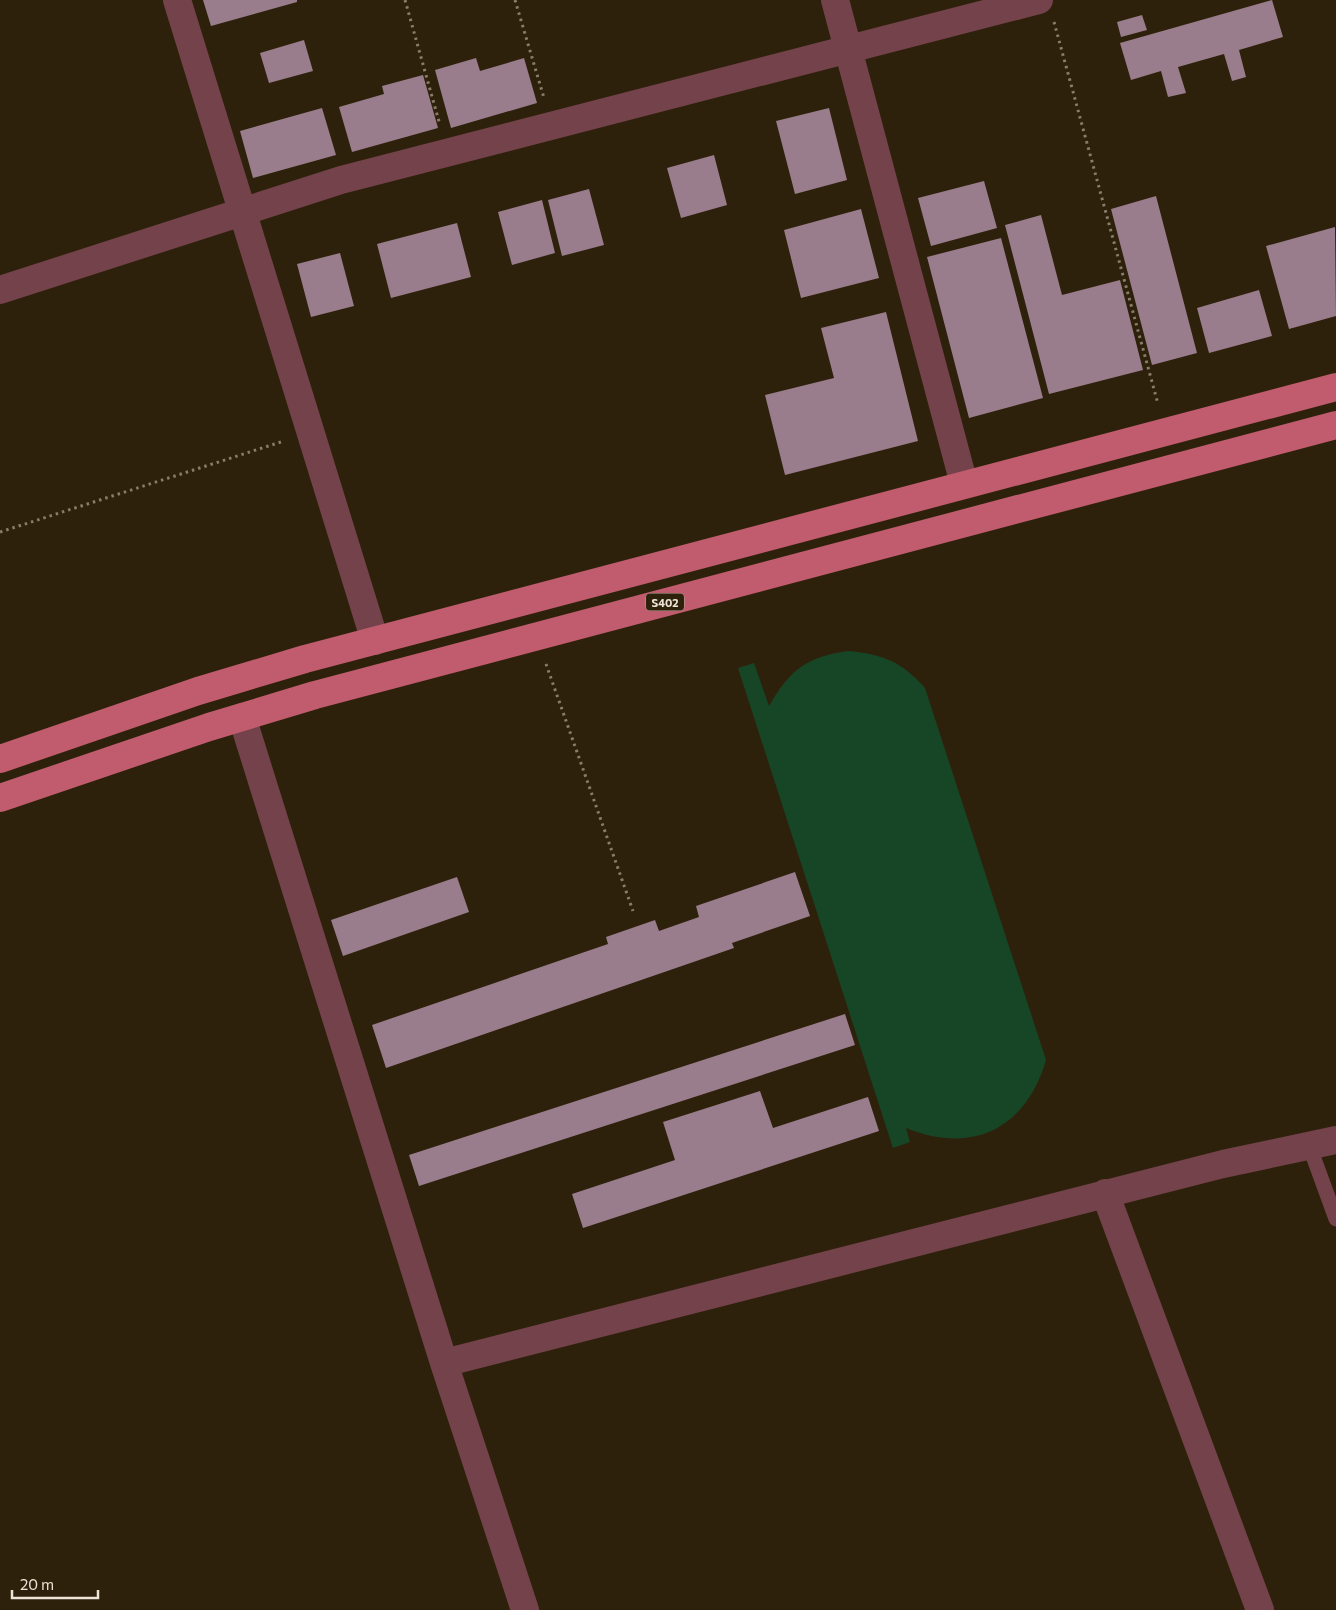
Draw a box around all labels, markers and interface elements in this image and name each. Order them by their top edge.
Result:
road number: S402 [646,594,684,610]
scale bar [12,1568,99,1600]
text: 20 m [20,1575,54,1593]

